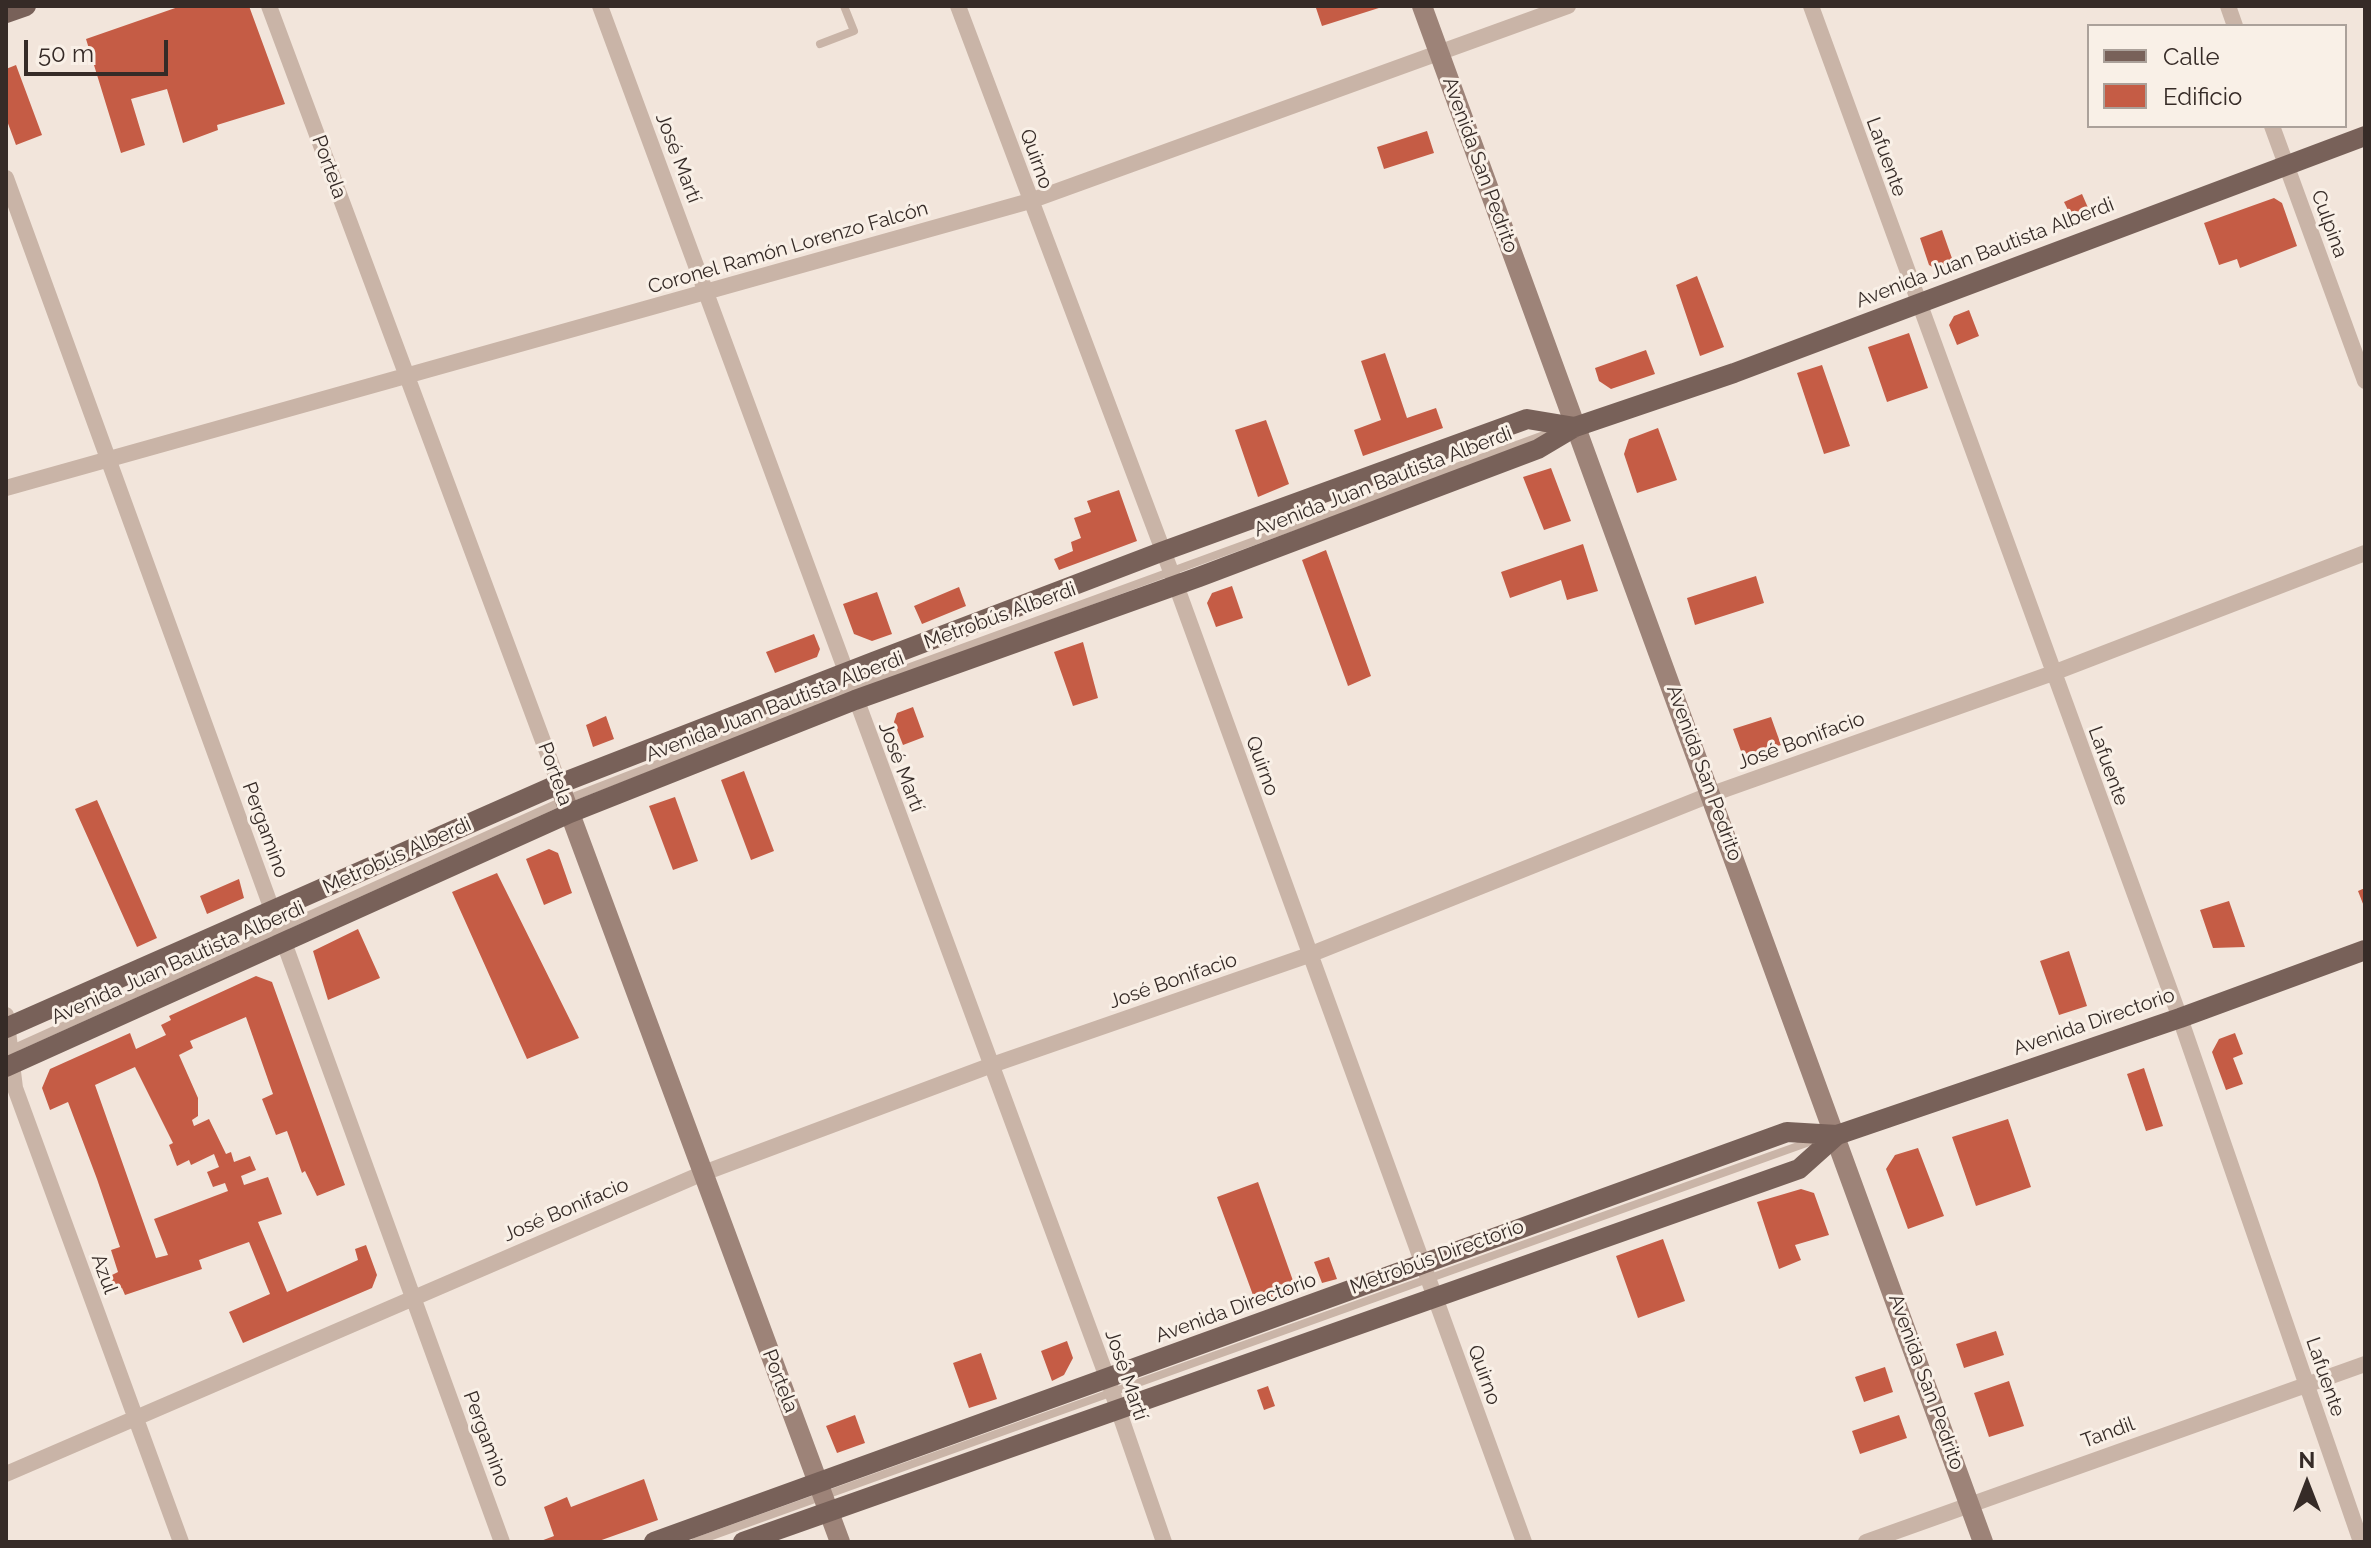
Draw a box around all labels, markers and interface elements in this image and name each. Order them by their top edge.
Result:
scale bar [28,24,172,74]
legend [2087,24,2347,128]
text: 50 m [38,39,94,68]
text: Calle [2163,42,2220,71]
street label: Avenida San Pedrito [1437,74,1523,256]
text: Edificio [2163,82,2242,111]
street label: José Martí [650,110,706,206]
street label: Lafuente [1861,114,1911,200]
street label: Quirno [1014,126,1058,192]
street label: Portela [306,132,352,202]
street label: Culpina [2306,187,2352,261]
street label: Avenida Juan Bautista Alberdi [1853,193,2117,313]
street label: Coronel Ramón Lorenzo Falcón [645,196,931,300]
street label: Avenida Juan Bautista Alberdi [1251,422,1515,542]
street label: Metrobús Alberdi [921,577,1079,655]
street label: Avenida Juan Bautista Alberdi [643,647,907,767]
street label: Avenida San Pedrito [1661,682,1747,864]
street label: José Bonifacio [1734,707,1868,775]
street label: José Martí [873,719,929,815]
street label: Lafuente [2083,723,2133,809]
street label: Quirno [1240,733,1284,799]
street label: Portela [532,739,578,809]
street label: Pergamino [237,779,293,881]
street label: Metrobús Alberdi [319,813,475,899]
street label: Avenida Juan Bautista Alberdi [48,896,308,1030]
street label: José Bonifacio [1106,948,1240,1014]
street label: Avenida Directorio [2010,983,2178,1061]
street label: José Bonifacio [500,1173,632,1247]
street label: Metrobús Directorio [1347,1214,1527,1300]
street label: Azul [86,1251,122,1297]
street label: Avenida Directorio [1152,1268,1320,1348]
street label: Avenida San Pedrito [1883,1291,1969,1473]
street label: José Martí [1099,1327,1153,1423]
street label: Lafuente [2300,1334,2350,1420]
street label: Quirno [1462,1342,1506,1408]
street label: Portela [757,1346,803,1416]
street label: Pergamino [458,1388,514,1490]
street label: Tandil [2078,1412,2138,1454]
north arrow [2267,1444,2347,1524]
text: N [2299,1447,2315,1473]

